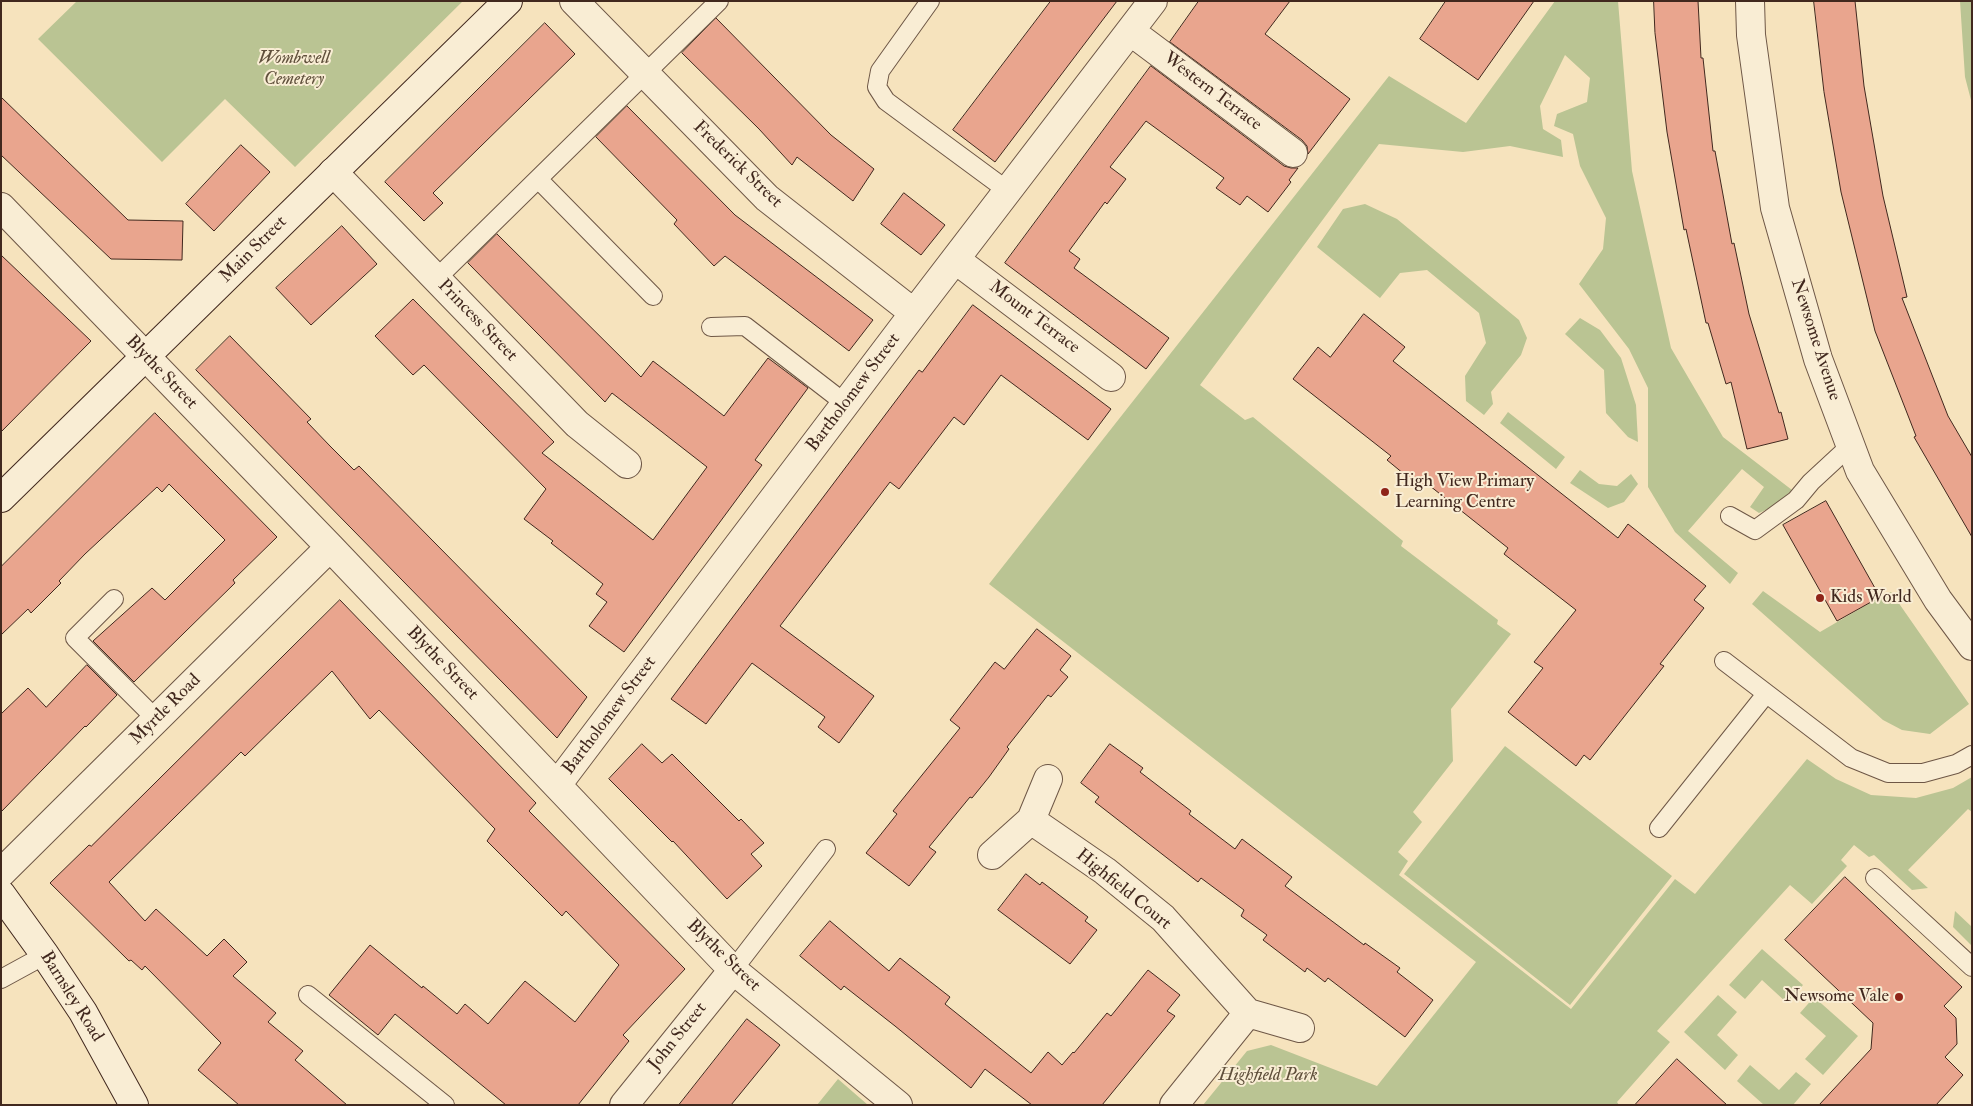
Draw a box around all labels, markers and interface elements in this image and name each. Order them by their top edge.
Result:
park label: Wombwell Cemetery [258,48,330,90]
street label: Western Terrace [1158,48,1266,136]
street label: Frederick Street [688,117,786,213]
street label: Main Street [216,212,292,288]
street label: Princess Street [433,276,521,366]
street label: Mount Terrace [984,277,1084,359]
street label: Newsome Avenue [1785,277,1845,403]
street label: Bartholomew Street [802,330,906,456]
street label: Blythe Street [121,332,201,414]
place label: High View Primary Learning Centre [1395,471,1534,514]
marker: High View Primary Learning Centre [1379,486,1391,498]
place label: Kids World [1830,587,1911,609]
marker: Kids World [1814,592,1826,604]
street label: Blythe Street [402,623,482,705]
street label: Bartholomew Street [558,653,662,779]
street label: Myrtle Road [126,670,206,750]
street label: Highfield Court [1071,845,1175,935]
street label: Blythe Street [682,916,764,996]
street label: Barnsley Road [35,948,107,1046]
place label: Newsome Vale [1784,986,1889,1008]
marker: Newsome Vale [1893,991,1905,1003]
street label: John Street [644,999,712,1075]
park label: Highfield Park [1218,1065,1318,1087]

